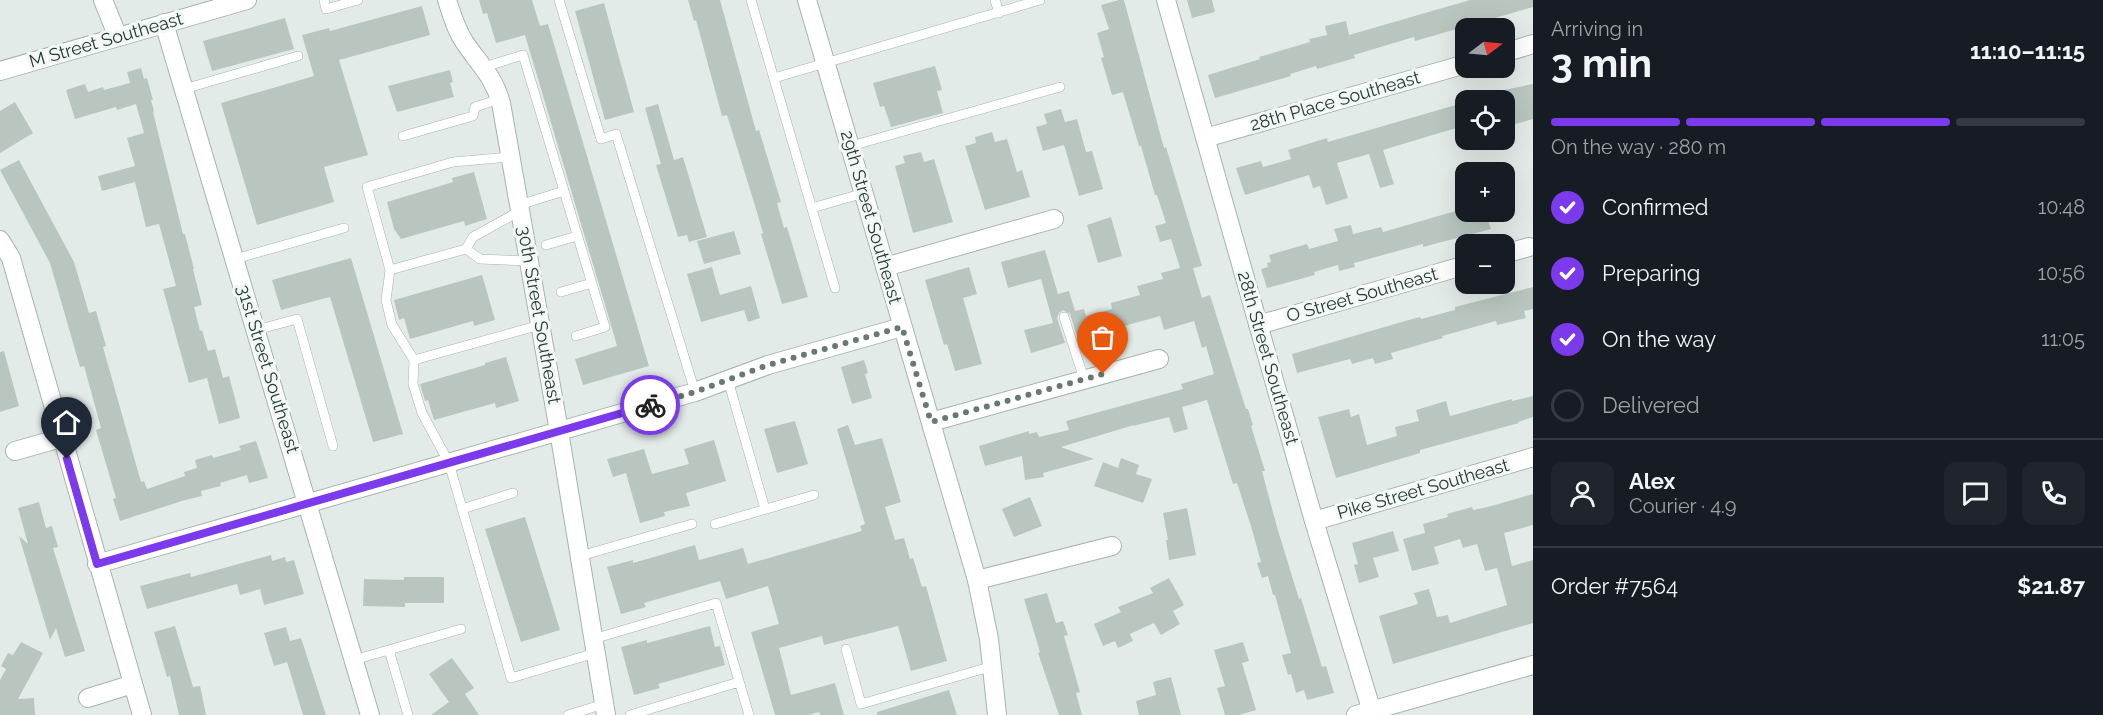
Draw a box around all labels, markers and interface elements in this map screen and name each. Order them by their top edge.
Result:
street label: M Street Southeast [27,8,185,72]
text: Arriving in [1551,17,1643,41]
north arrow [1455,18,1515,78]
map controls [1455,18,1515,294]
text: 11:10–11:15 [1970,38,2085,64]
text: 3 min [1551,40,1652,86]
street label: 28th Place Southeast [1247,66,1422,135]
button: locate [1455,90,1515,150]
street label: 29th Street Southeast [837,128,906,306]
text: On the way · 280 m [1551,135,1726,159]
button: + [1455,162,1515,222]
icon: check [1551,191,1584,224]
text: Confirmed [1602,194,1709,220]
text: 10:48 [2038,195,2085,219]
street label: 30th Street Southeast [514,224,565,405]
button: − [1455,234,1515,294]
icon: check [1551,257,1584,290]
text: Preparing [1602,260,1700,286]
text: 10:56 [2037,261,2085,285]
street label: O Street Southeast [1284,263,1440,326]
street label: 28th Street Southeast [1234,269,1303,447]
street label: 31st Street Southeast [233,282,304,456]
pin [1077,312,1128,374]
icon: bag [1086,321,1119,354]
icon: check [1551,323,1584,356]
text: On the way [1602,326,1716,352]
text: 11:05 [2041,327,2085,351]
courier [620,375,680,435]
icon: bike [634,389,667,422]
text: Delivered [1602,392,1700,418]
pin [41,397,92,459]
icon: home [50,406,83,439]
street label: Pike Street Southeast [1335,454,1511,523]
button: person [1551,462,1614,525]
button: chat [1944,462,2007,525]
button: phone [2022,462,2085,525]
text: Alex [1629,468,1675,494]
text: Courier · 4.9 [1629,494,1737,518]
text: Order #7564 [1551,573,1678,599]
text: $21.87 [2017,573,2085,599]

